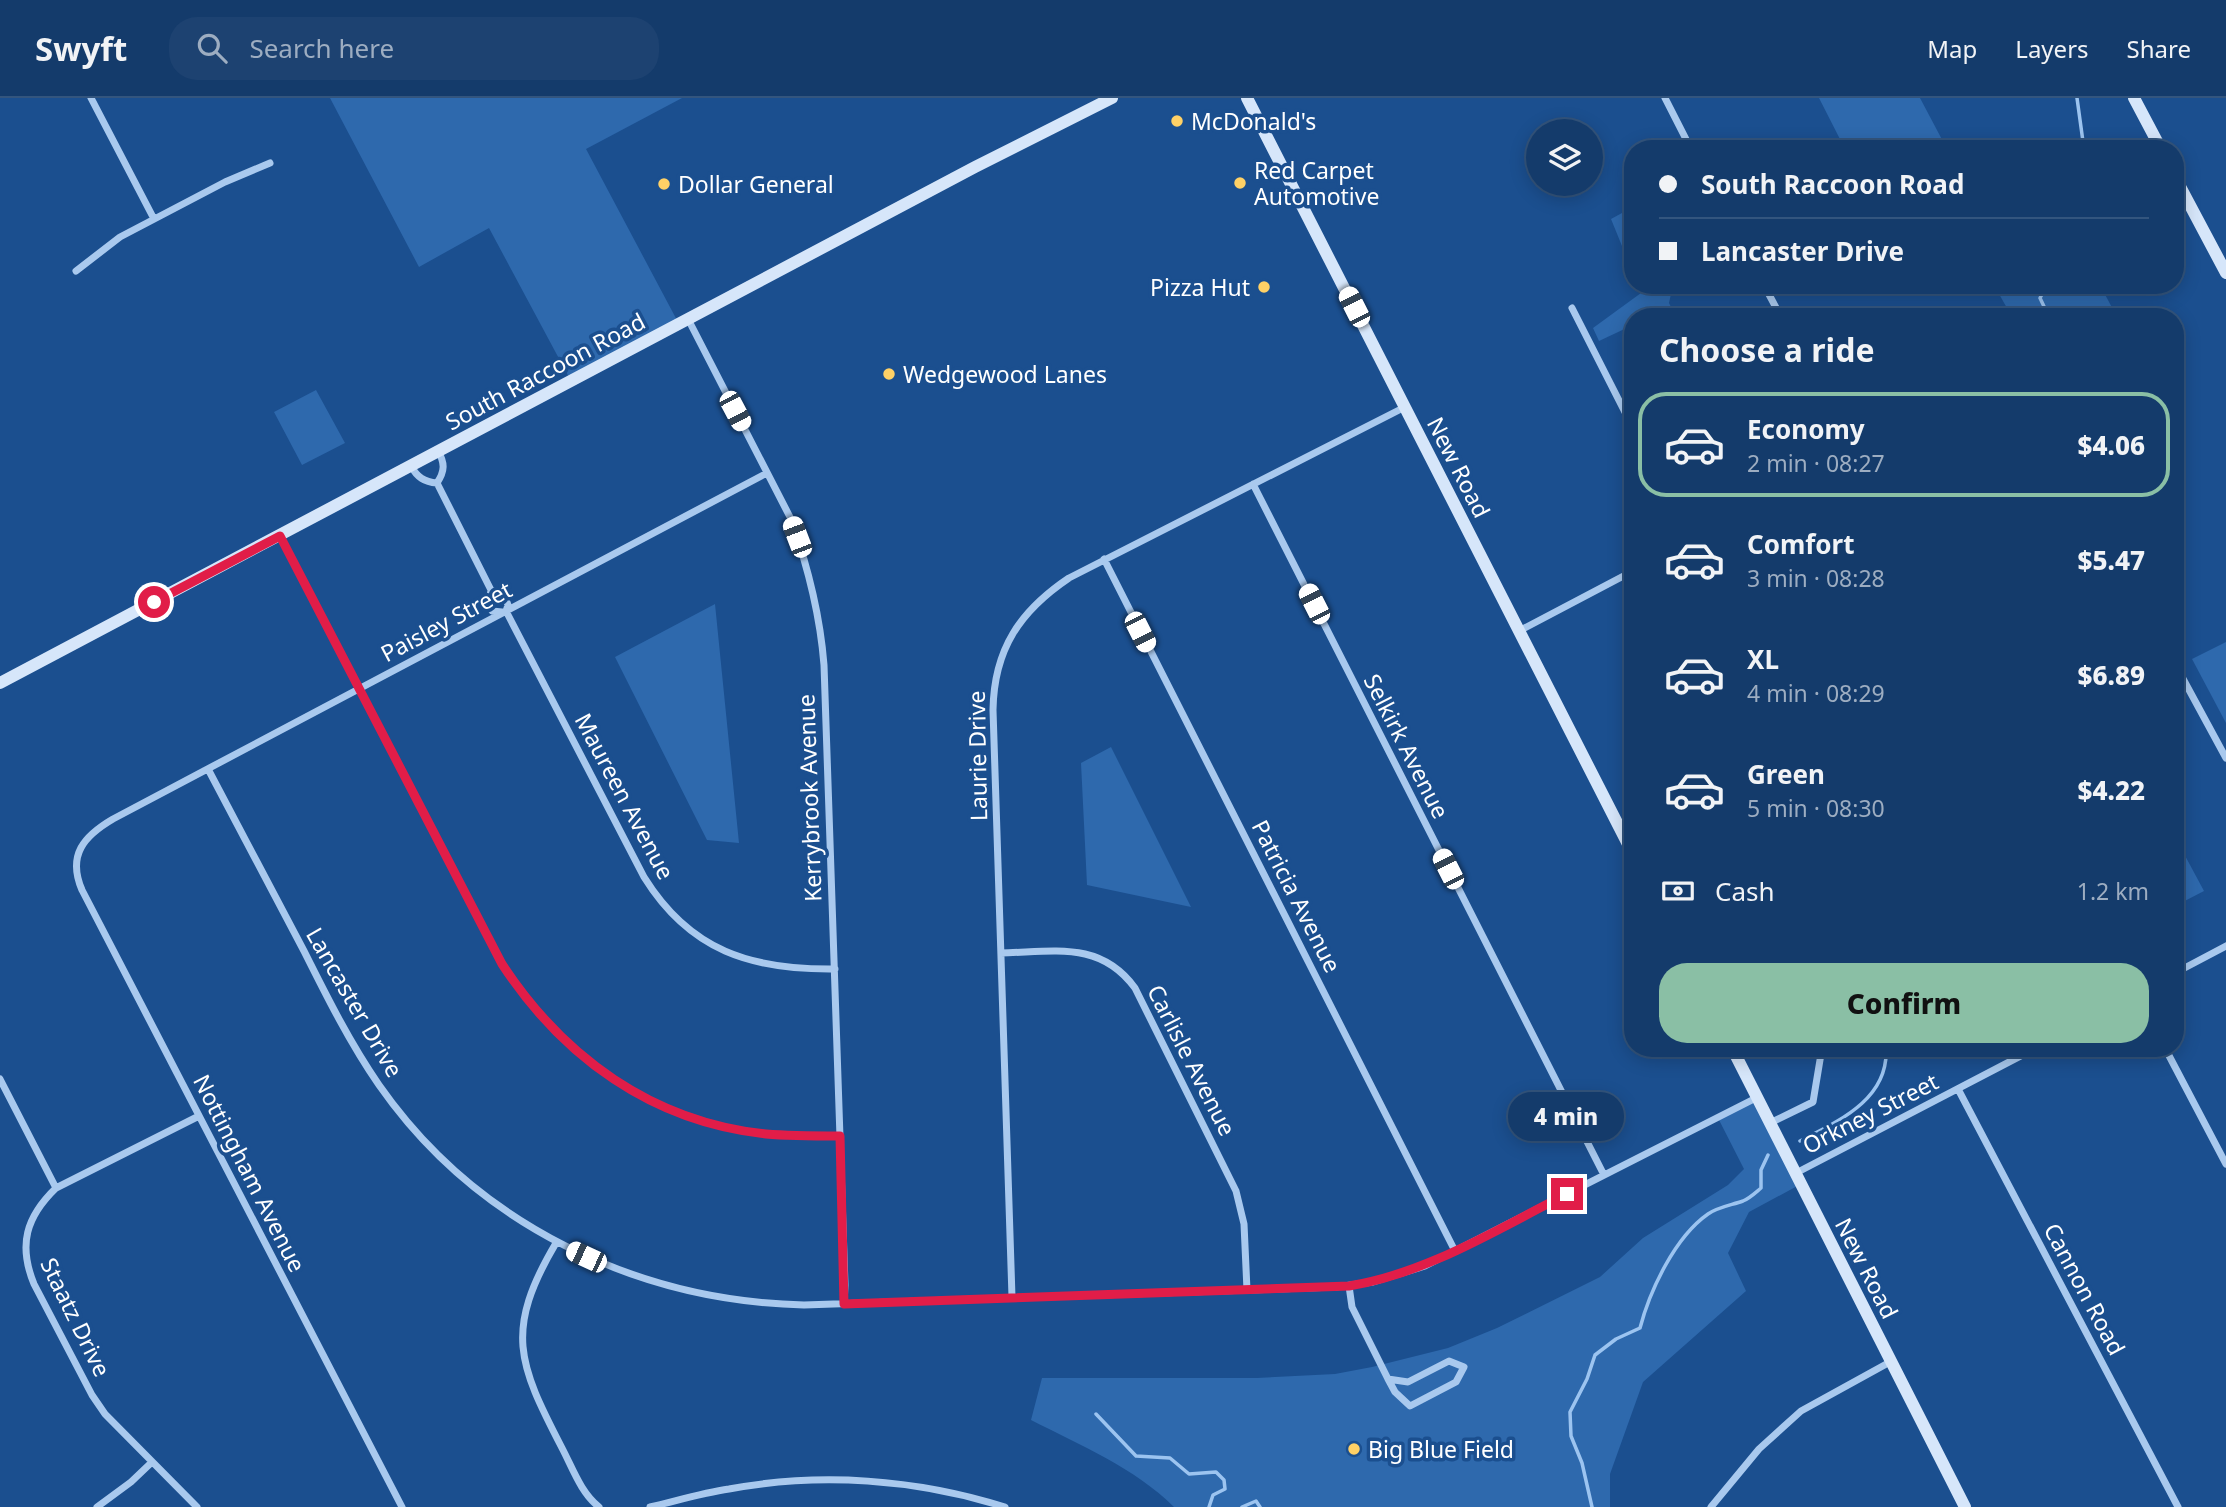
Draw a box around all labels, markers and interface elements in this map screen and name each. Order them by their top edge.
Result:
search box [169,17,659,80]
text: Swyft [35,26,127,71]
icon: search [193,29,231,67]
text: Search here [249,30,394,66]
text: Map [1927,32,1977,65]
text: Layers [2015,32,2089,65]
text: Share [2127,32,2191,65]
place label: McDonald's [1191,105,1316,137]
marker: McDonald's [1169,113,1185,129]
map controls [1526,119,1603,196]
button: layers [1526,119,1603,196]
place label: Red Carpet Automotive [1254,154,1379,212]
text: South Raccoon Road [1701,166,1964,202]
place label: Dollar General [678,168,834,200]
marker: Red Carpet Automotive [1232,175,1248,191]
marker: Dollar General [656,176,672,192]
text: Lancaster Drive [1701,233,1904,269]
place label: Pizza Hut [1150,271,1250,303]
marker: Pizza Hut [1256,279,1272,295]
car [1336,284,1373,330]
street label: South Raccoon Road [440,305,650,437]
text: Choose a ride [1659,328,1875,371]
place label: Wedgewood Lanes [903,358,1107,390]
marker: Wedgewood Lanes [881,366,897,382]
car [716,388,755,434]
street label: New Road [1420,411,1498,523]
text: Economy [1747,411,1865,447]
icon: car [1663,413,1726,476]
text: $4.06 [2078,427,2145,463]
text: 2 min · 08:27 [1747,447,1885,479]
car [780,514,815,560]
text: Comfort [1747,526,1855,562]
icon: car [1663,528,1726,591]
text: $5.47 [2078,542,2145,578]
text: 3 min · 08:28 [1747,562,1885,594]
street label: Paisley Street [375,573,517,669]
car [1296,581,1333,627]
route start [138,586,170,618]
car [1122,609,1159,655]
text: XL [1747,641,1779,677]
icon: car [1663,643,1726,706]
text: $6.89 [2078,657,2145,693]
street label: Selkirk Avenue [1357,668,1457,824]
text: 4 min · 08:29 [1747,677,1885,709]
street label: Laurie Drive [960,691,994,821]
street label: Kerrybrook Avenue [789,694,829,902]
street label: Maureen Avenue [568,707,682,885]
text: Green [1747,756,1825,792]
icon: car [1663,758,1726,821]
text: $4.22 [2078,772,2145,808]
text: 5 min · 08:30 [1747,792,1885,824]
street label: Patricia Avenue [1245,814,1349,978]
car [1430,846,1467,892]
icon: cash [1659,872,1697,910]
text: Cash [1715,873,1775,909]
text: 1.2 km [2077,875,2149,907]
street label: Lancaster Drive [299,921,411,1083]
button: Confirm [1659,963,2149,1043]
street label: Carlisle Avenue [1140,979,1244,1141]
street label: Orkney Street [1797,1065,1943,1161]
street label: Nottingham Avenue [186,1069,314,1277]
callout: 4 min [1509,1093,1625,1142]
text: 4 min [1534,1100,1598,1132]
route end [1551,1178,1583,1210]
street label: New Road [1828,1212,1906,1324]
street label: Cannon Road [2037,1217,2133,1361]
car [563,1239,610,1275]
street label: Staatz Drive [33,1252,119,1382]
place label: Big Blue Field [1368,1433,1514,1465]
marker: Big Blue Field [1346,1441,1362,1457]

